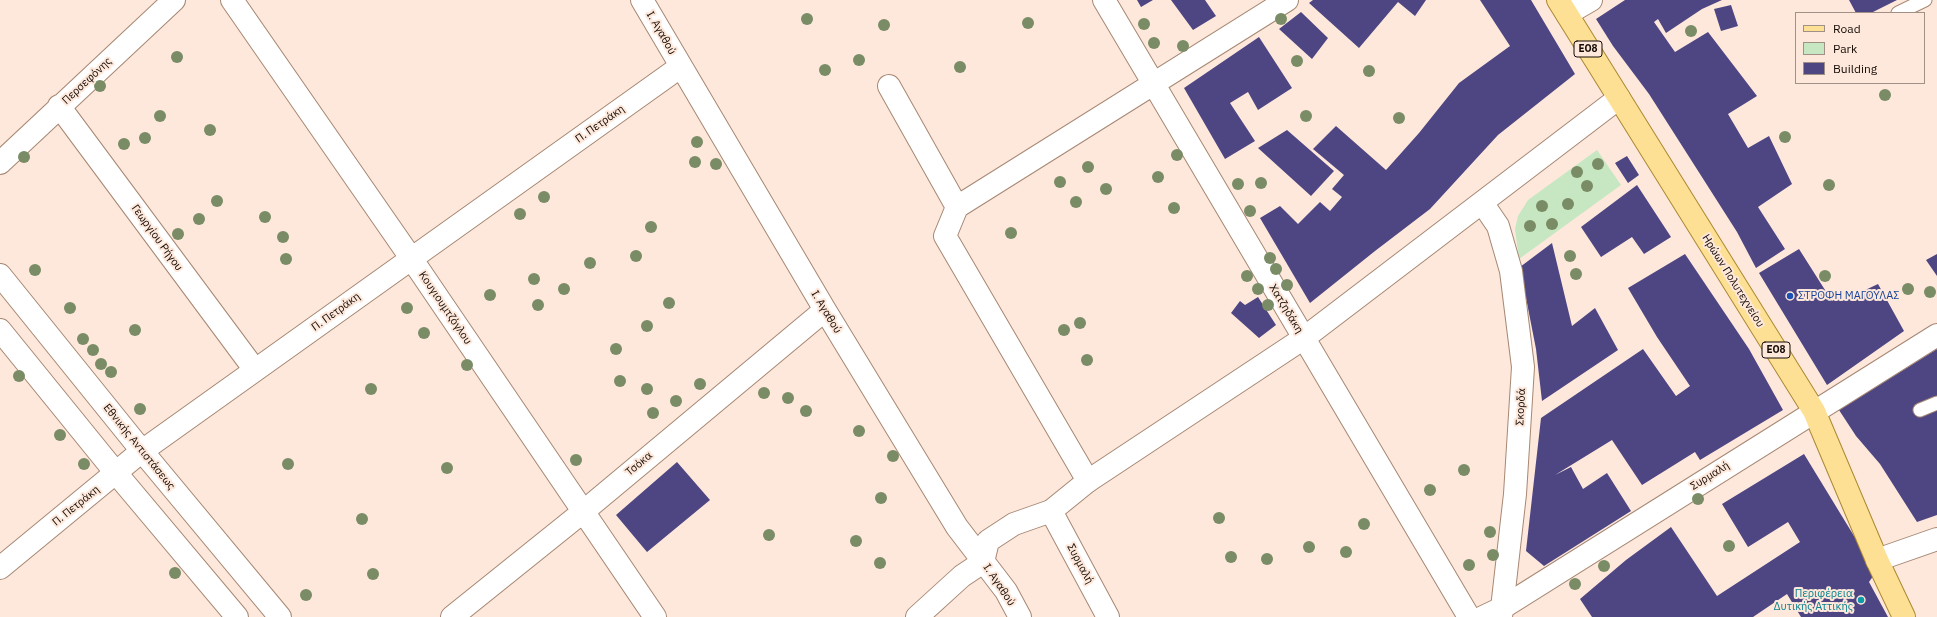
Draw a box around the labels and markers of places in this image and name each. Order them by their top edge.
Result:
place label: ΣΤΡΟΦΗ ΜΑΓΟΥΛΑΣ [1798,289,1900,303]
marker: ΣΤΡΟΦΗ ΜΑΓΟΥΛΑΣ [1785,291,1795,301]
place label: Περιφέρεια Δυτικής Αττικής [1773,587,1853,613]
marker: Περιφέρεια Δυτικής Αττικής [1856,595,1866,605]

